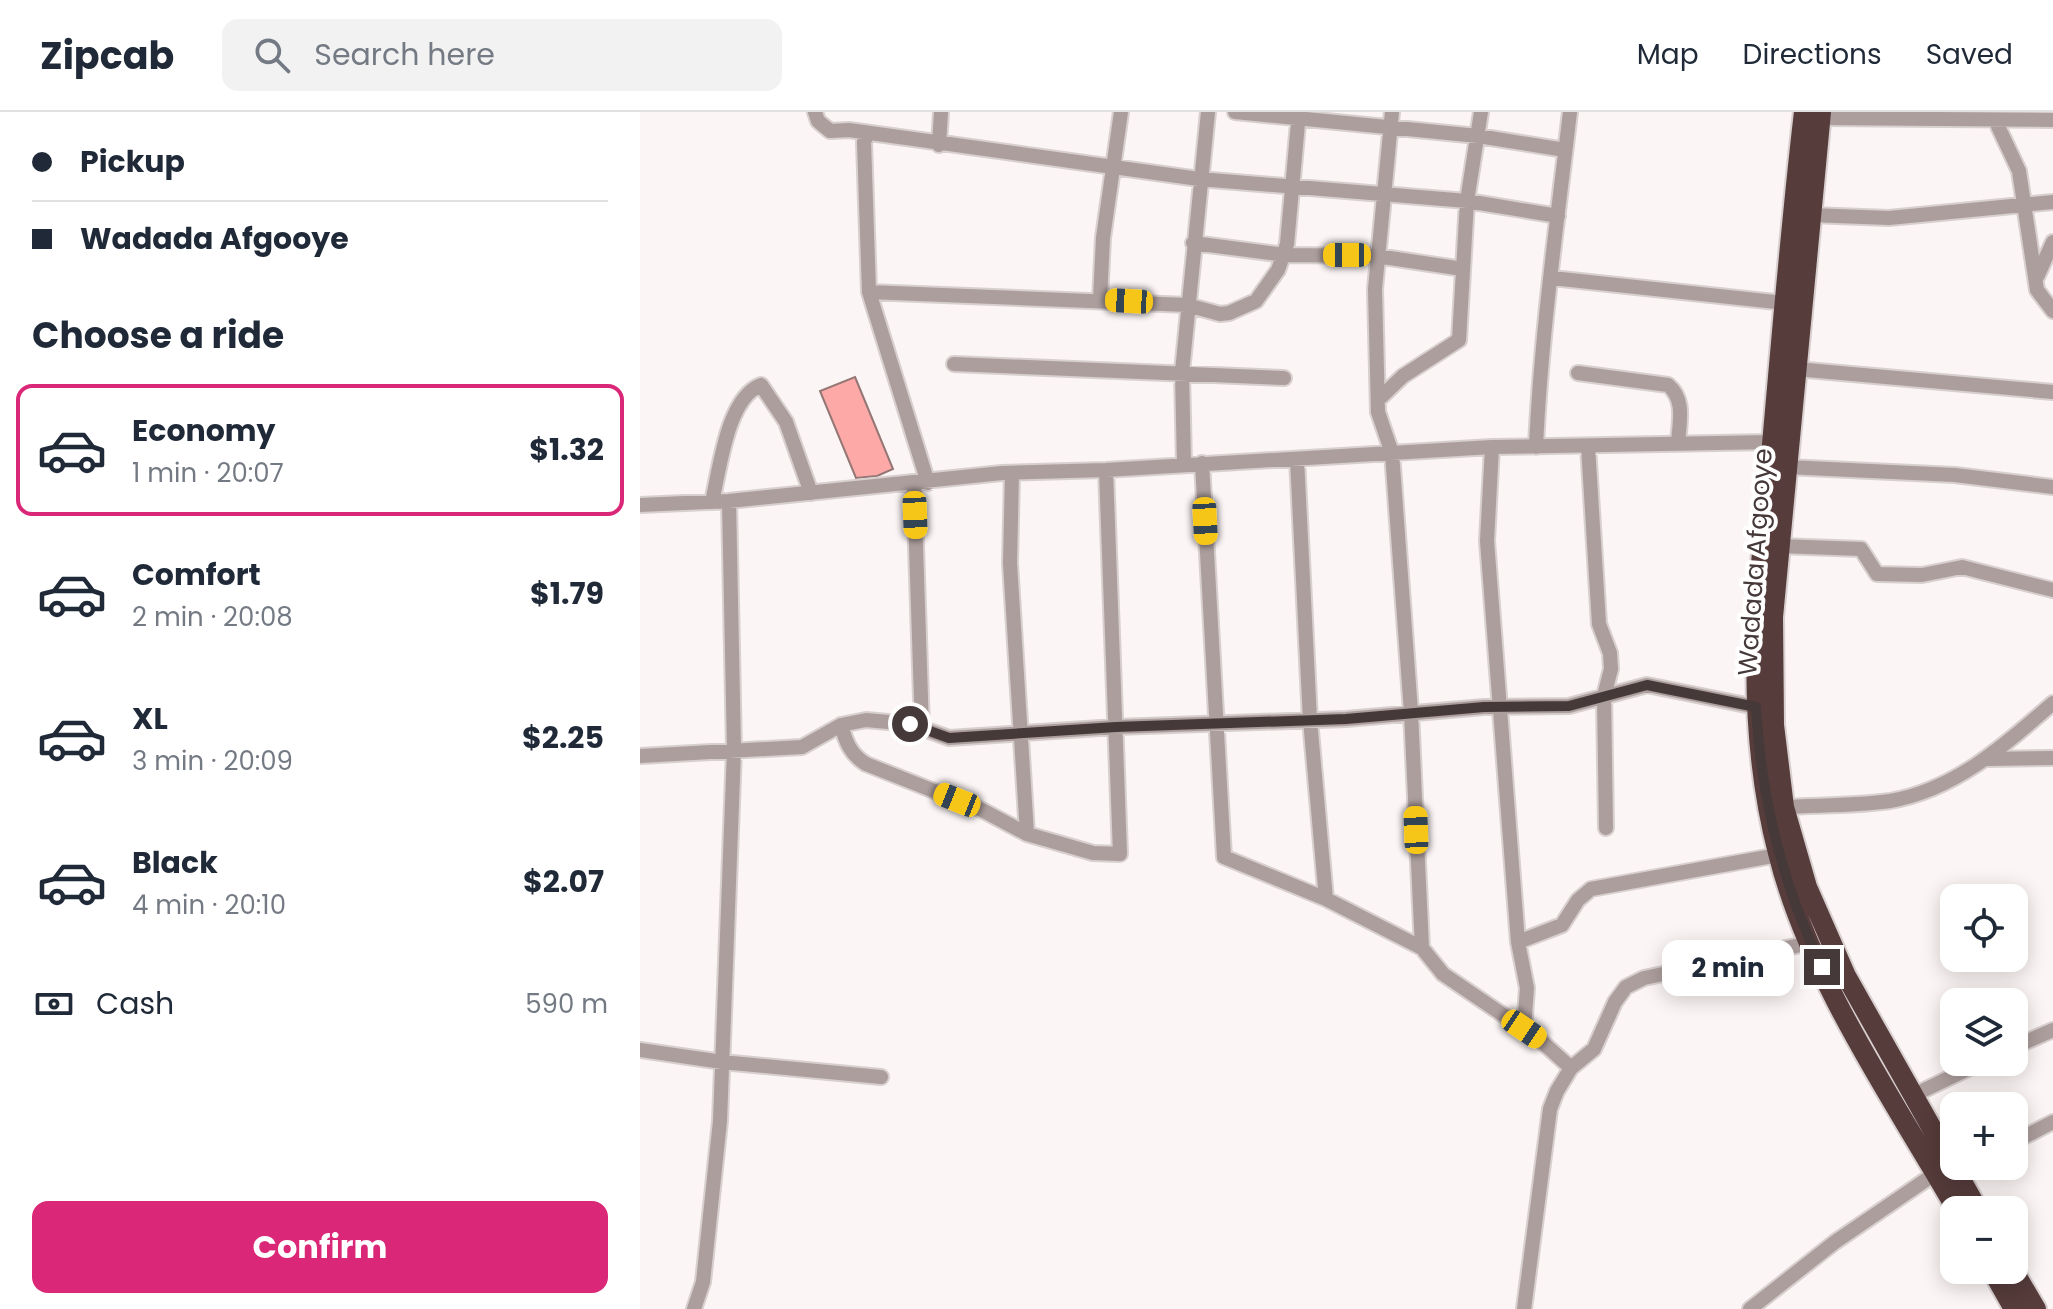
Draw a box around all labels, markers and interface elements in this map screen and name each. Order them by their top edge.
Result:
search box [222,19,782,91]
text: Zipcab [40,29,174,82]
icon: search [250,33,294,77]
text: Search here [314,33,495,76]
text: Map [1637,35,1699,74]
text: Directions [1743,35,1882,74]
text: Saved [1926,35,2013,74]
text: Pickup [80,140,185,183]
text: Wadada Afgooye [80,217,349,260]
car [1323,243,1371,267]
car [1104,288,1154,314]
text: Choose a ride [32,310,284,361]
text: Economy [132,409,276,452]
icon: car [36,414,108,486]
text: $1.32 [529,428,604,471]
street label: Wadada Afgooye [1729,447,1781,677]
text: 1 min · 20:07 [132,455,284,491]
car [902,491,928,539]
car [1192,496,1218,546]
text: Comfort [132,553,261,596]
icon: car [36,558,108,630]
text: $1.79 [530,572,604,615]
text: 2 min · 20:08 [132,599,293,635]
text: XL [132,697,168,740]
icon: car [36,702,108,774]
route start [892,706,928,742]
text: $2.25 [522,716,604,759]
text: 3 min · 20:09 [132,743,293,779]
car [930,780,984,820]
car [1403,806,1429,854]
text: Black [132,841,218,884]
icon: car [36,846,108,918]
text: $2.07 [523,860,604,903]
map controls [1940,884,2028,1284]
button: locate [1940,884,2028,972]
text: 4 min · 20:10 [132,887,286,923]
callout: 2 min [1662,939,1794,995]
route end [1804,949,1840,985]
text: 2 min [1691,950,1765,986]
icon: cash [32,982,76,1026]
text: Cash [96,982,174,1025]
text: 590 m [525,986,608,1022]
button: layers [1940,988,2028,1076]
car [1497,1006,1551,1052]
button: + [1940,1092,2028,1180]
button: − [1940,1196,2028,1284]
button: Confirm [32,1201,608,1293]

